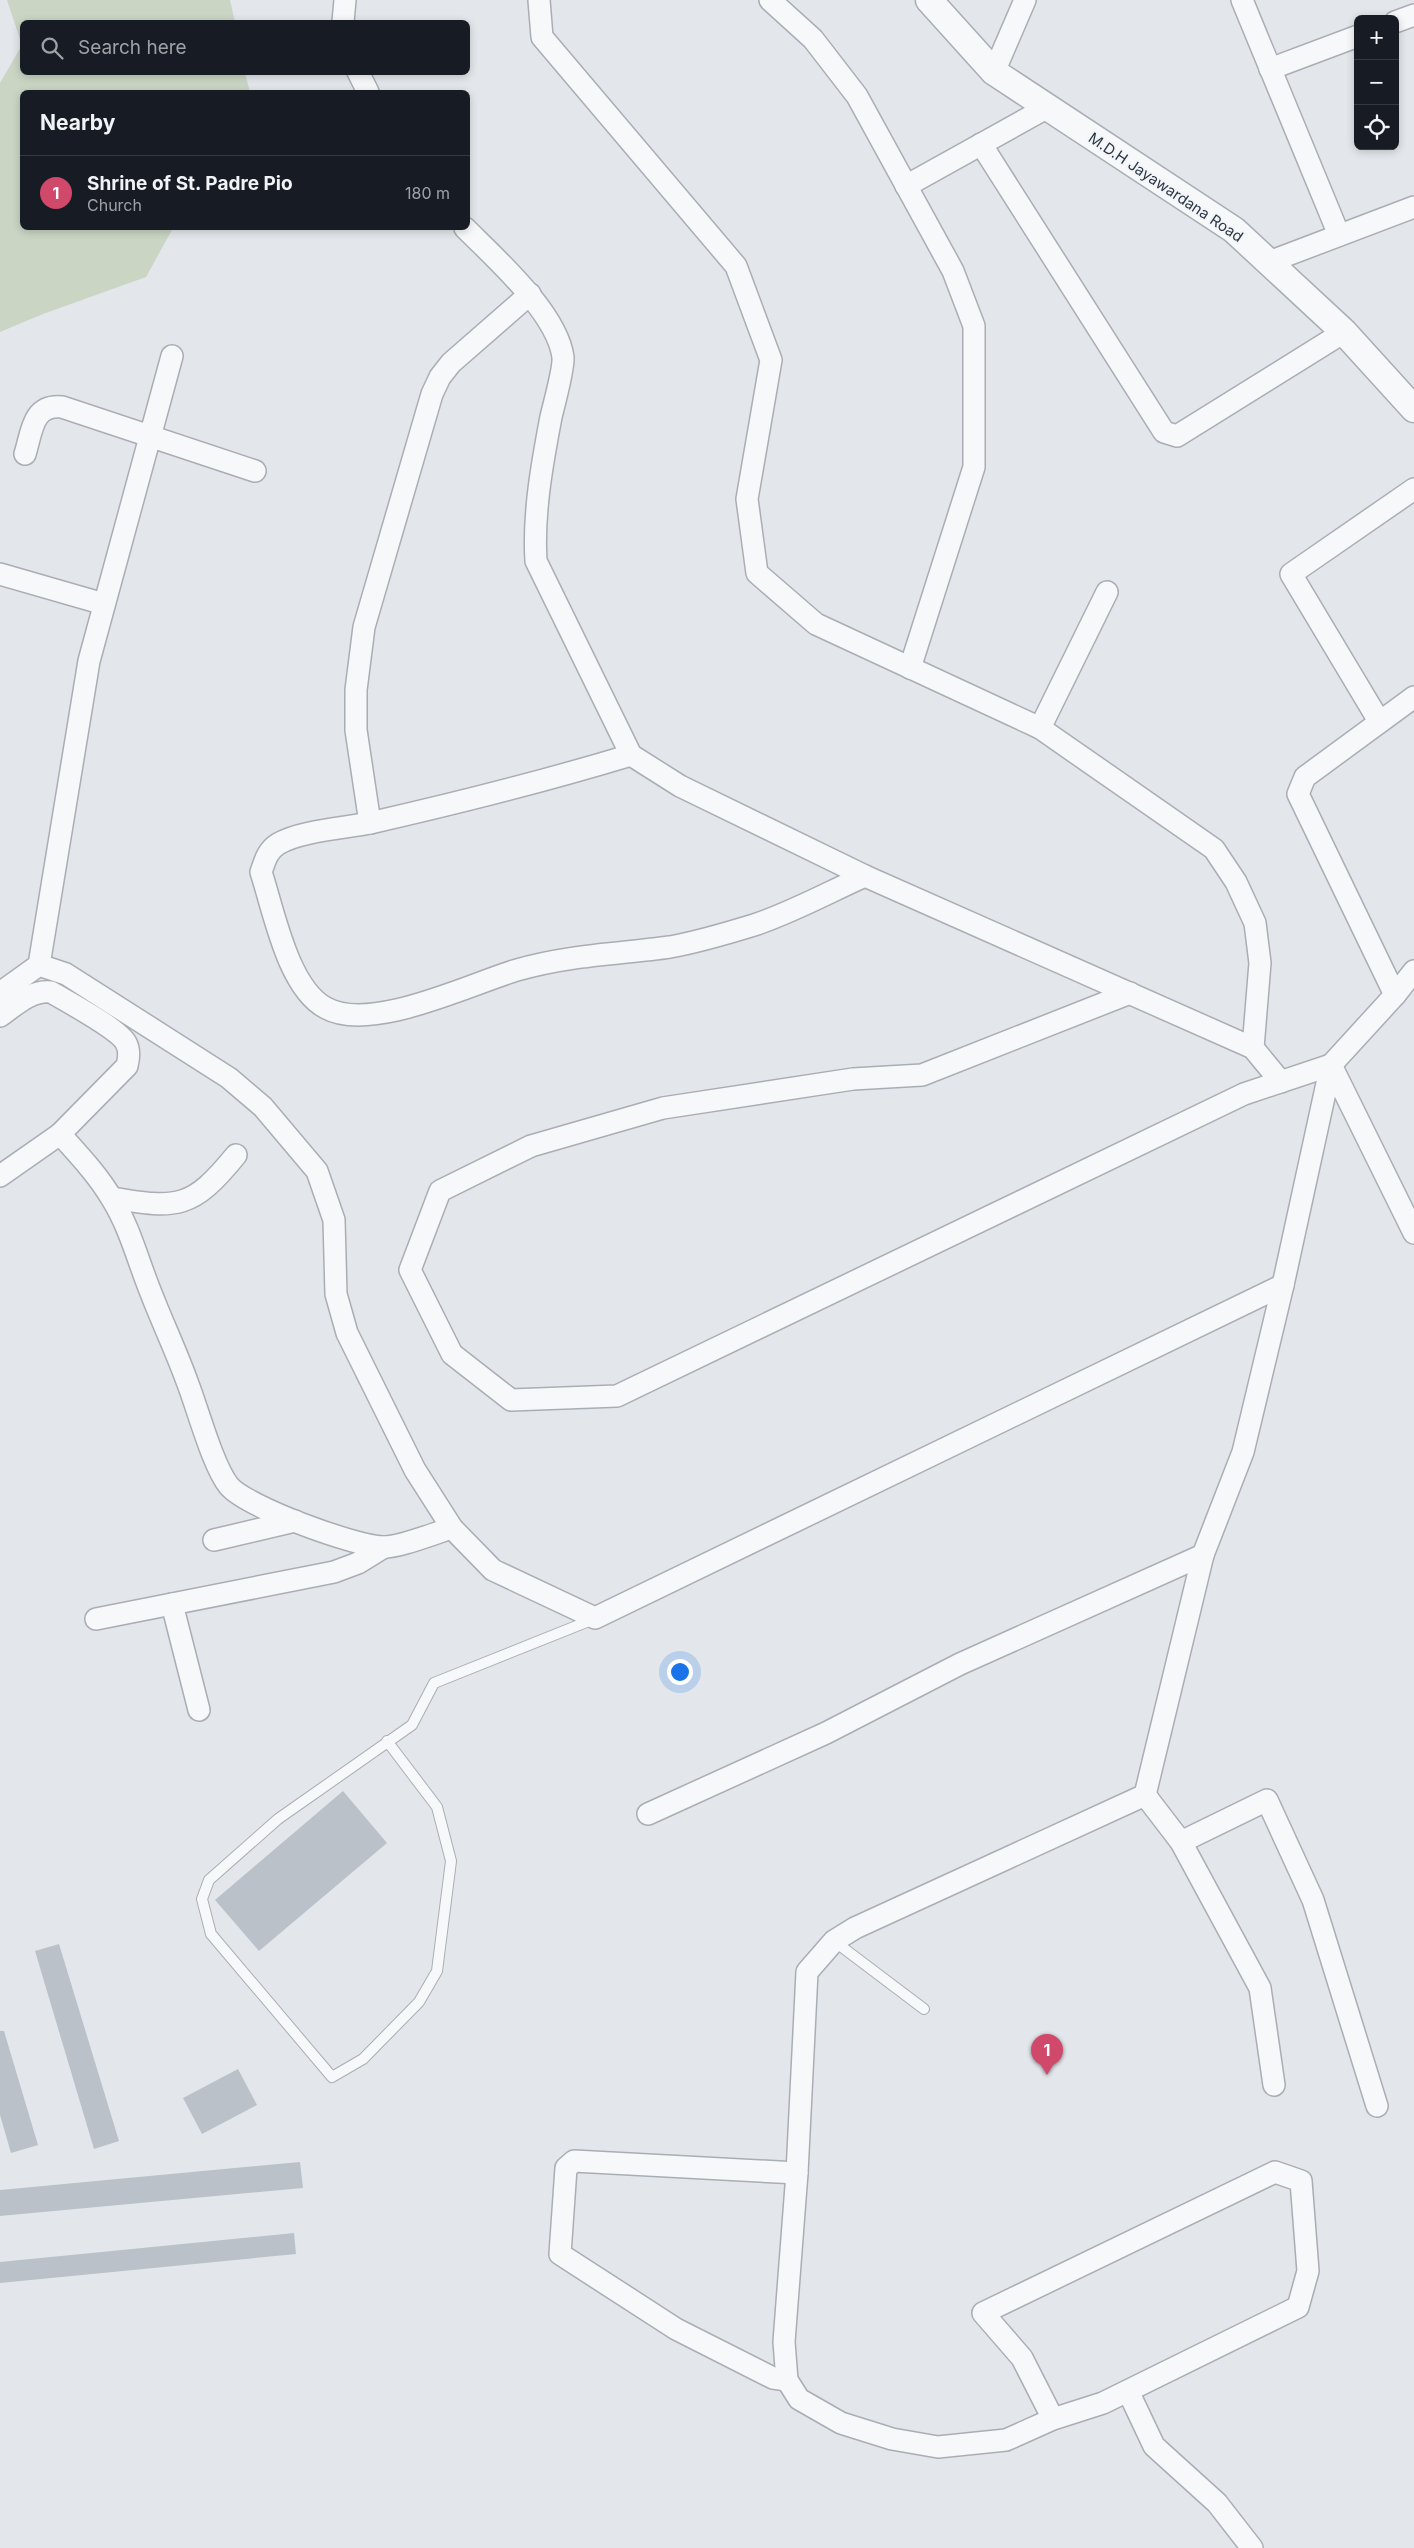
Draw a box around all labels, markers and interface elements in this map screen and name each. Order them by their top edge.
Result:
map controls [1354,15,1399,150]
button: + [1354,15,1399,60]
search box [20,20,470,75]
icon: search [38,34,66,62]
text: Search here [78,36,187,59]
button: − [1354,60,1399,105]
button: locate [1354,105,1399,150]
text: Nearby [40,110,115,135]
street label: M.D.H Jayawardana Road [1085,128,1247,246]
text: Shrine of St. Padre Pio [87,172,293,195]
text: 1 [53,183,59,203]
text: 180 m [405,183,450,203]
text: Church [87,195,142,215]
your location [667,1659,693,1685]
pin: 1 [1031,2034,1063,2075]

